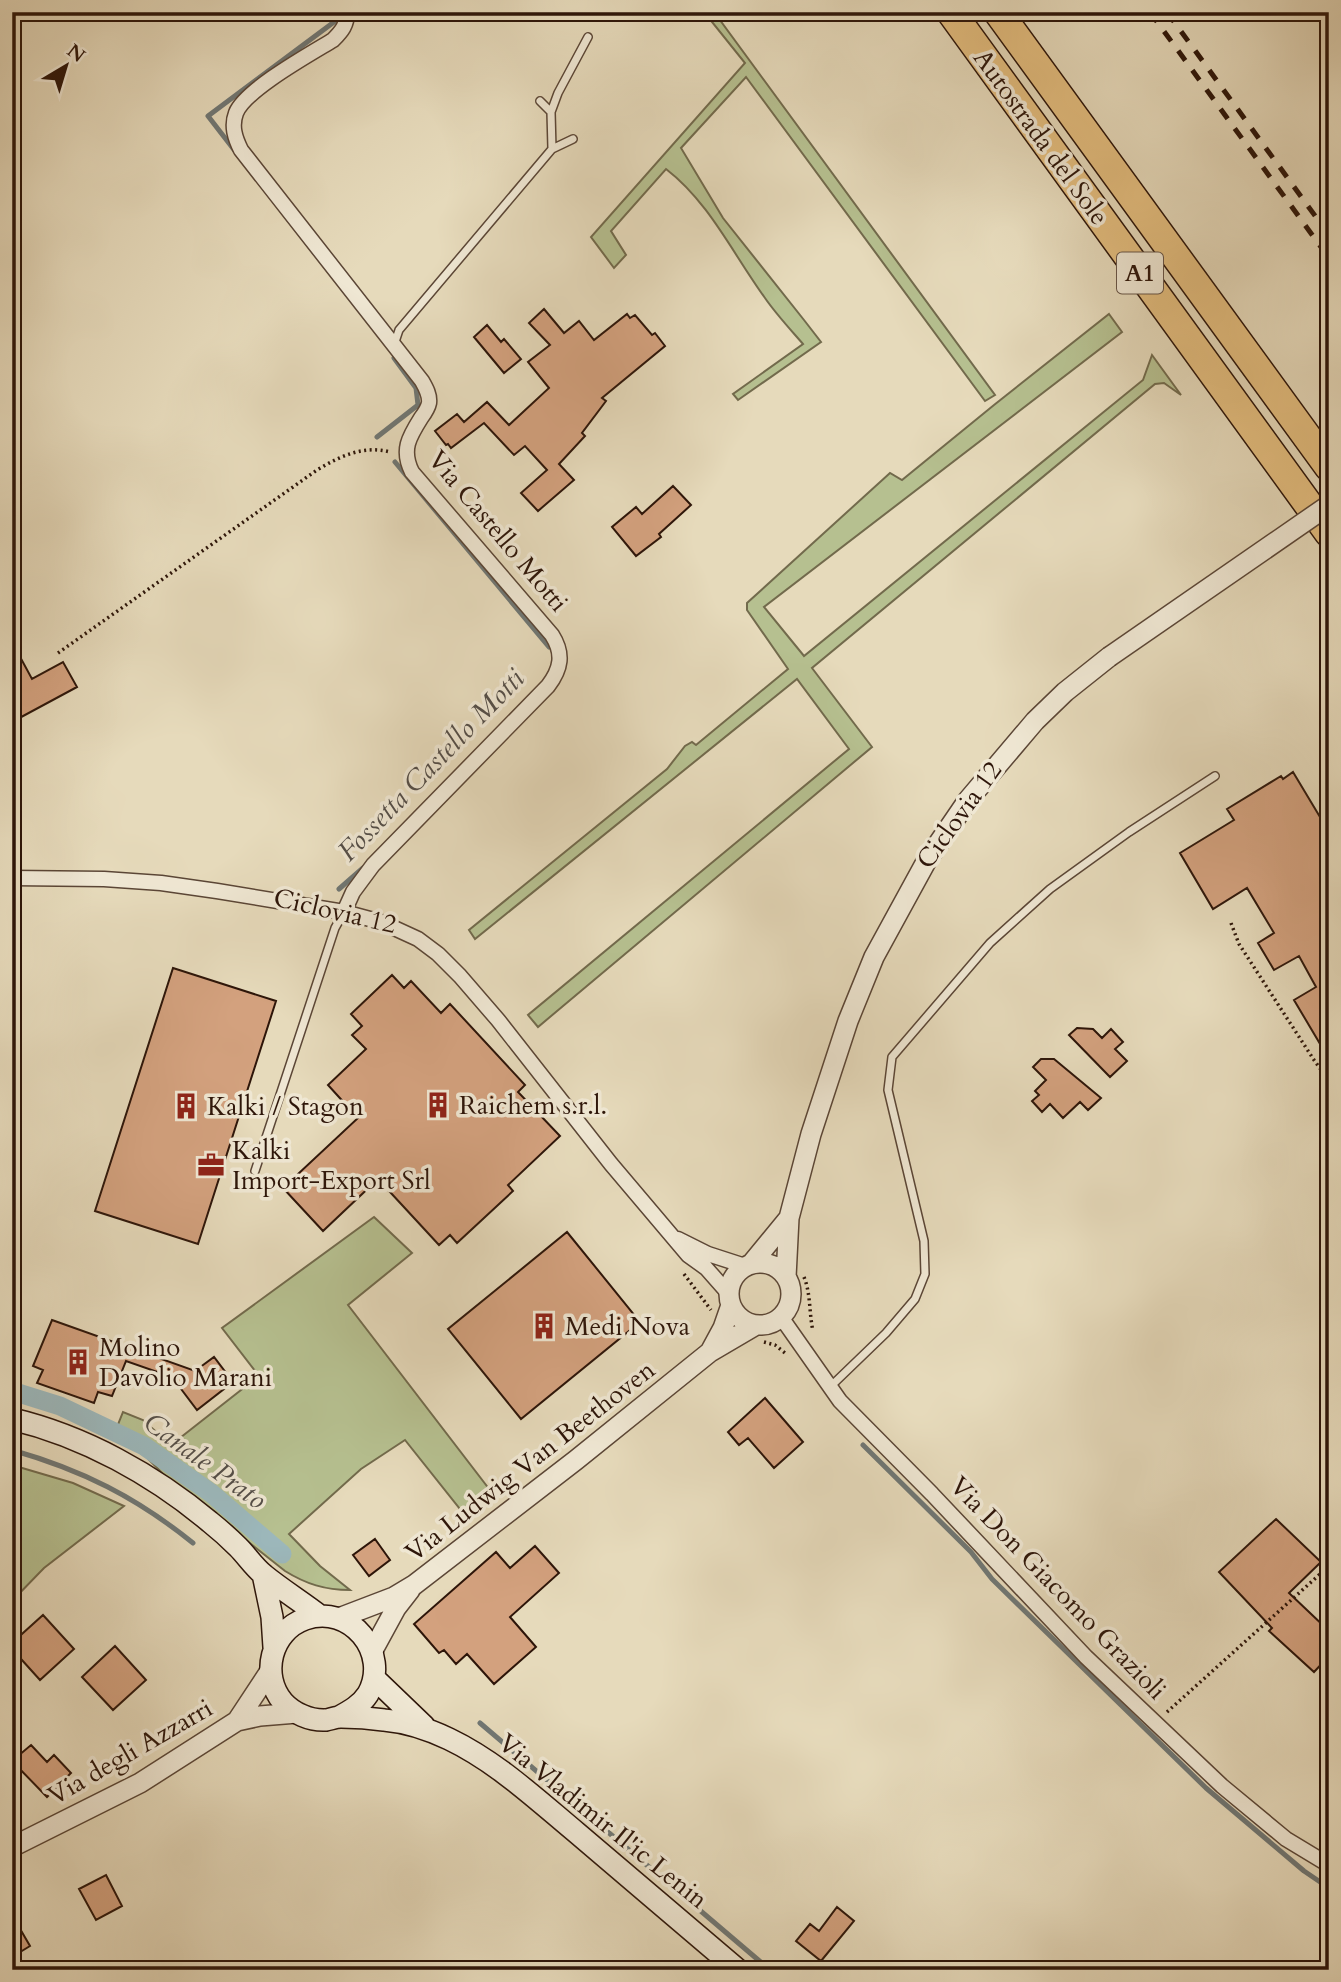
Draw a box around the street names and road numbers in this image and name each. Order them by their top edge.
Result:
street label: Autostrada del Sole [965,42,1117,232]
road number: A1 [1117,252,1163,294]
street label: Via Castello Motti [420,443,576,619]
street label: Ciclovia 12 [908,754,1010,876]
street label: Ciclovia 12 [270,880,400,942]
street label: Via Ludwig Van Beethoven [398,1352,662,1570]
street label: Via Don Giacomo Grazioli [942,1469,1174,1707]
street label: Via degli Azzarri [41,1691,219,1813]
street label: Via Vladimir Il'ic Lenin [491,1725,715,1917]

